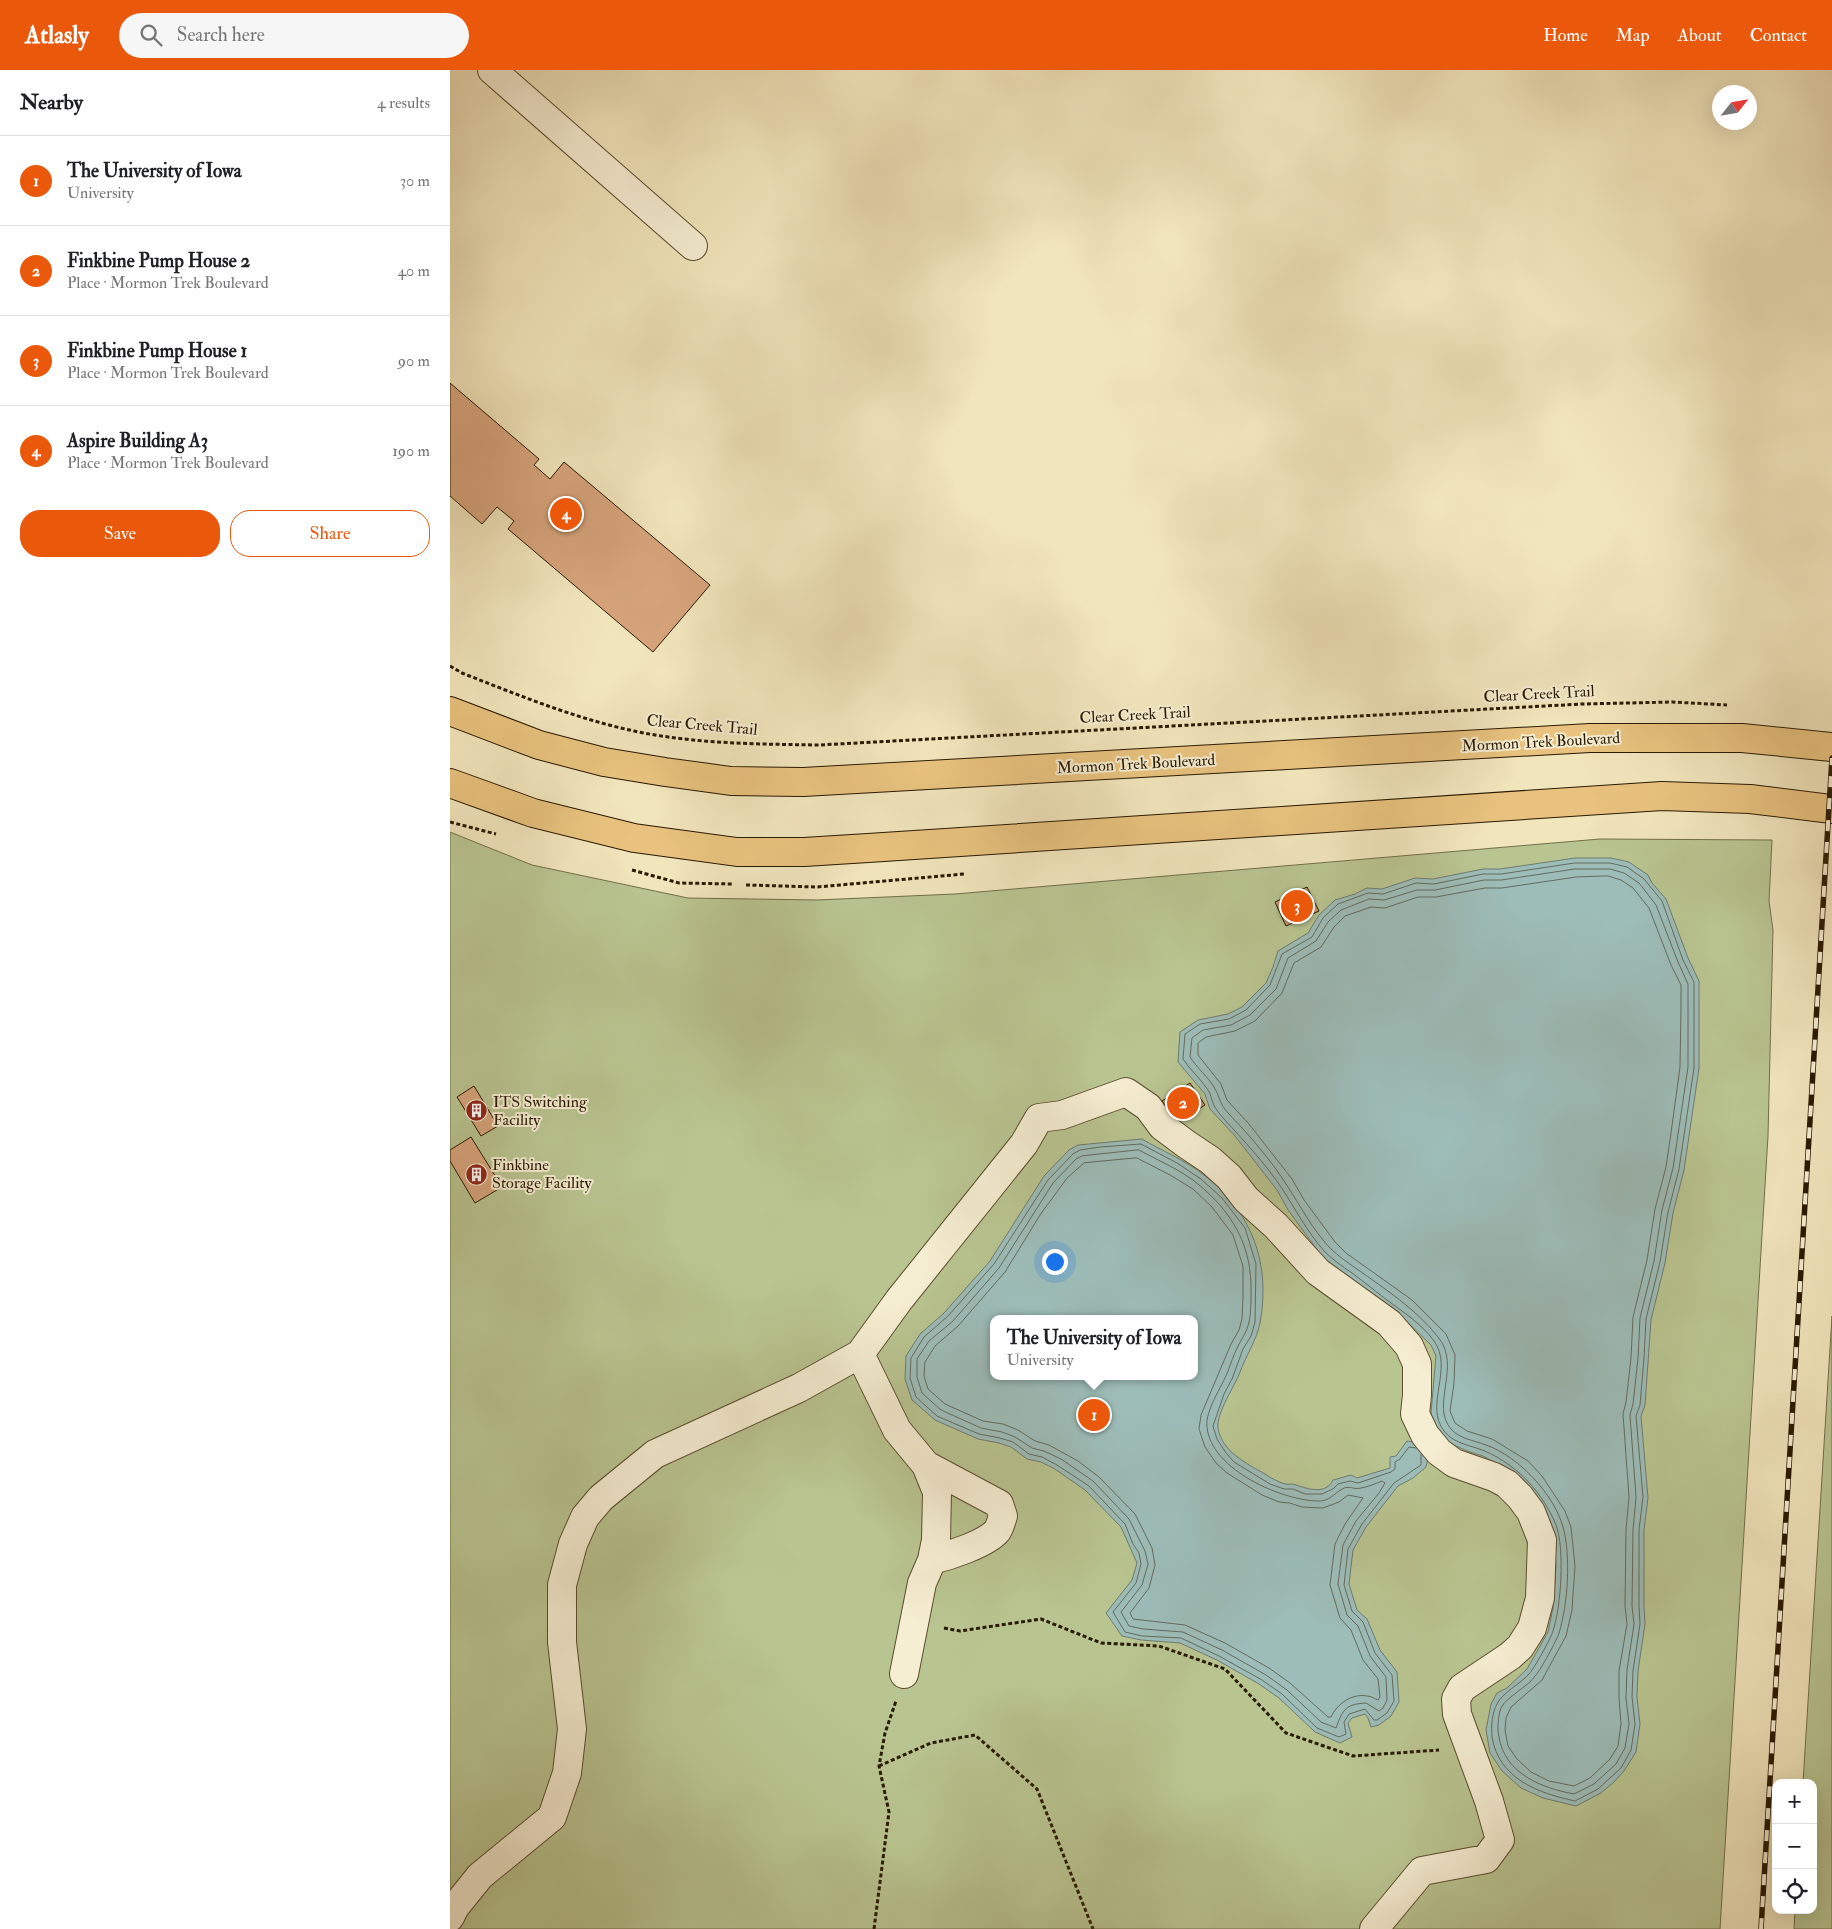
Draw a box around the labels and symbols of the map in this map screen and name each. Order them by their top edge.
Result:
north arrow [1712,85,1757,130]
pin: 4 [550,495,582,533]
street label: Clear Creek Trail [1483,681,1595,707]
street label: Clear Creek Trail [1079,702,1191,728]
street label: Clear Creek Trail [646,710,758,740]
street label: Mormon Trek Boulevard [1461,728,1621,756]
street label: Mormon Trek Boulevard [1056,750,1216,778]
pin: 3 [1281,887,1313,925]
pin: 2 [1167,1084,1199,1122]
place label: ITS Switching Facility [493,1092,588,1130]
building icon: ITS Switching Facility [465,1099,489,1123]
place label: Finkbine Storage Facility [492,1155,593,1193]
building icon: Finkbine Storage Facility [464,1162,488,1186]
your location [1042,1249,1068,1275]
pin: 1 [1078,1396,1110,1434]

